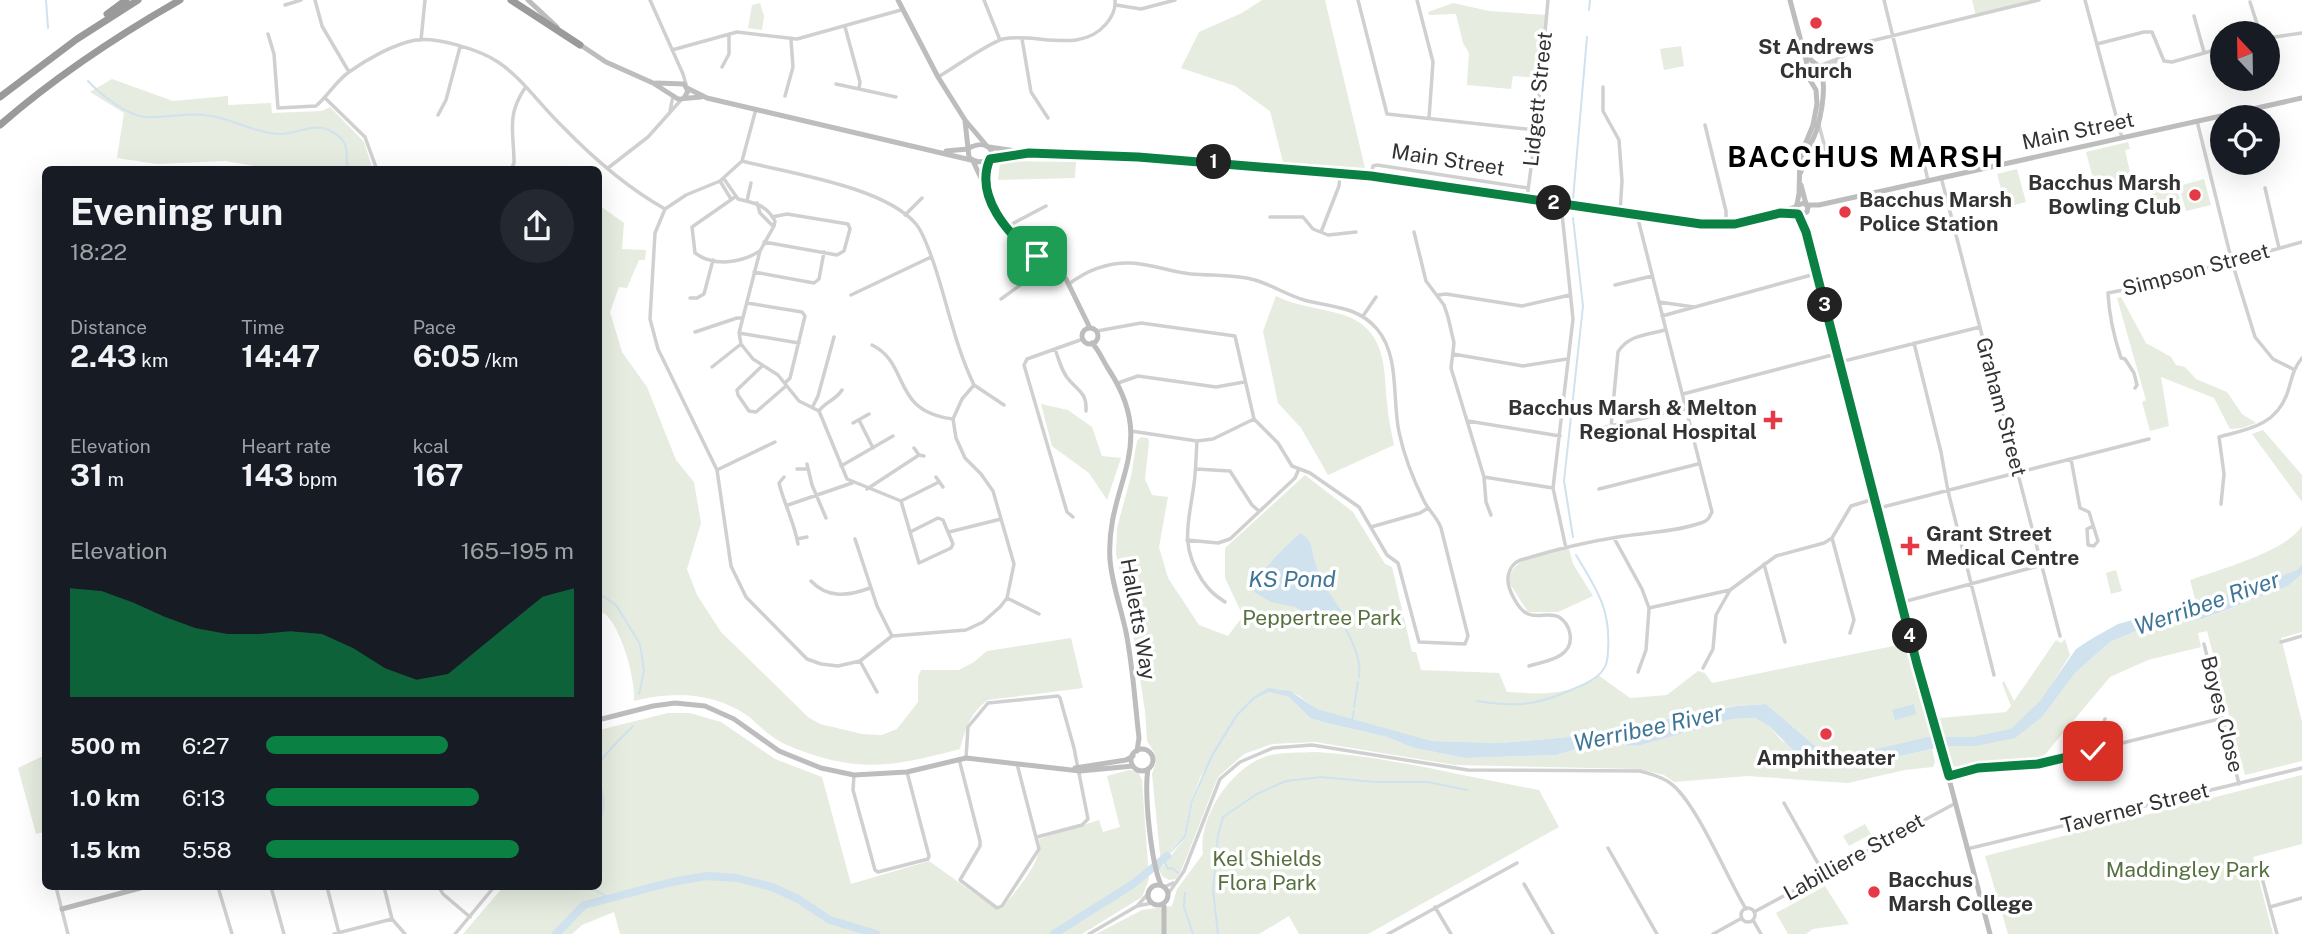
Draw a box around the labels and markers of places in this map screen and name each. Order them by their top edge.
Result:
marker: St Andrews Church [1808,15,1824,31]
place label: St Andrews Church [1758,34,1874,83]
pin: 1 [1196,144,1232,180]
place label: Bacchus Marsh Bowling Club [2028,170,2181,219]
pin: 2 [1536,186,1572,220]
place label: Bacchus Marsh Police Station [1859,187,2012,236]
marker: Bacchus Marsh Bowling Club [2187,187,2203,203]
marker: Bacchus Marsh Police Station [1837,204,1853,220]
pin [1007,226,1067,286]
pin: 3 [1808,288,1842,322]
place label: Bacchus Marsh & Melton Regional Hospital [1508,395,1757,444]
marker: Bacchus Marsh & Melton Regional Hospital [1763,410,1783,430]
place label: Grant Street Medical Centre [1926,521,2079,570]
marker: Grant Street Medical Centre [1900,536,1920,556]
pin: 4 [1892,618,1927,654]
pin [2063,721,2123,781]
marker: Amphitheater [1818,726,1834,742]
place label: Amphitheater [1757,745,1896,770]
place label: Bacchus Marsh College [1888,867,2033,916]
marker: Bacchus Marsh College [1866,884,1882,900]

